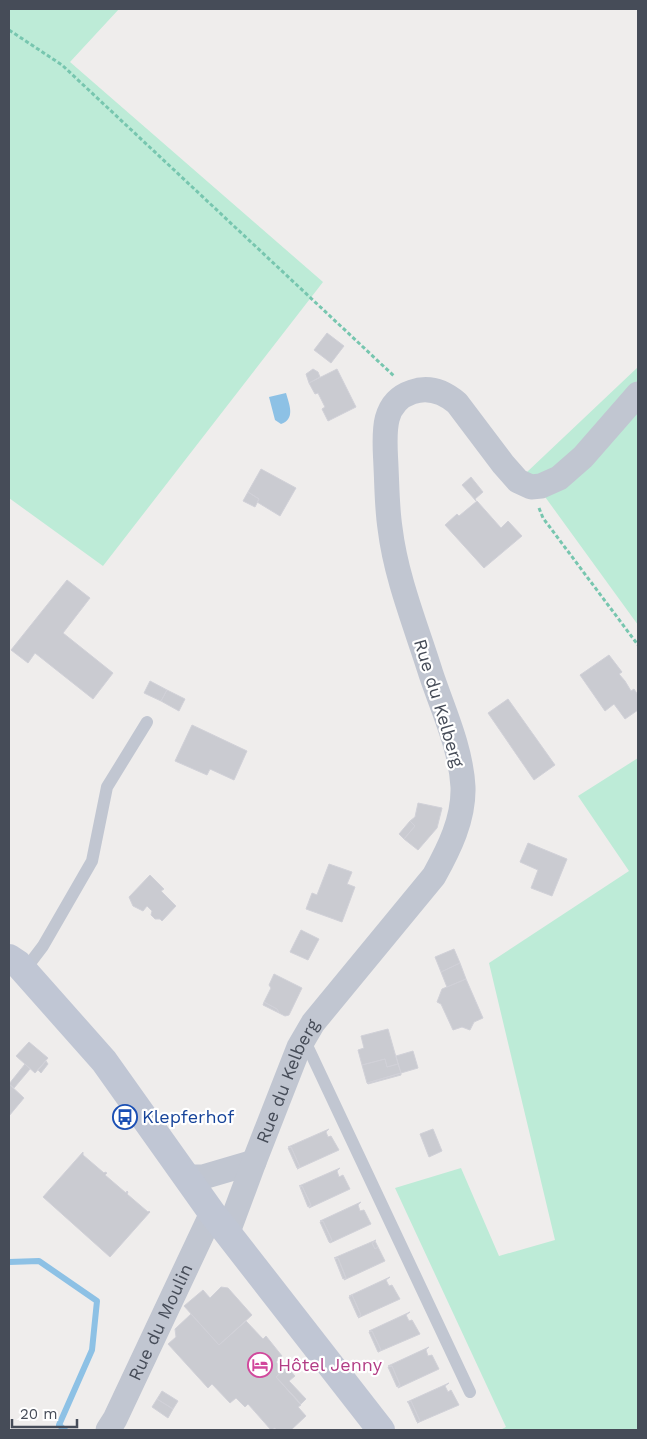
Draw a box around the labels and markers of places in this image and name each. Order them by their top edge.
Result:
bus stop icon: Klepferhof [112,1104,138,1130]
place label: Klepferhof [142,1106,234,1127]
hotel icon: Hôtel Jenny [247,1352,273,1378]
place label: Hôtel Jenny [278,1354,383,1375]

